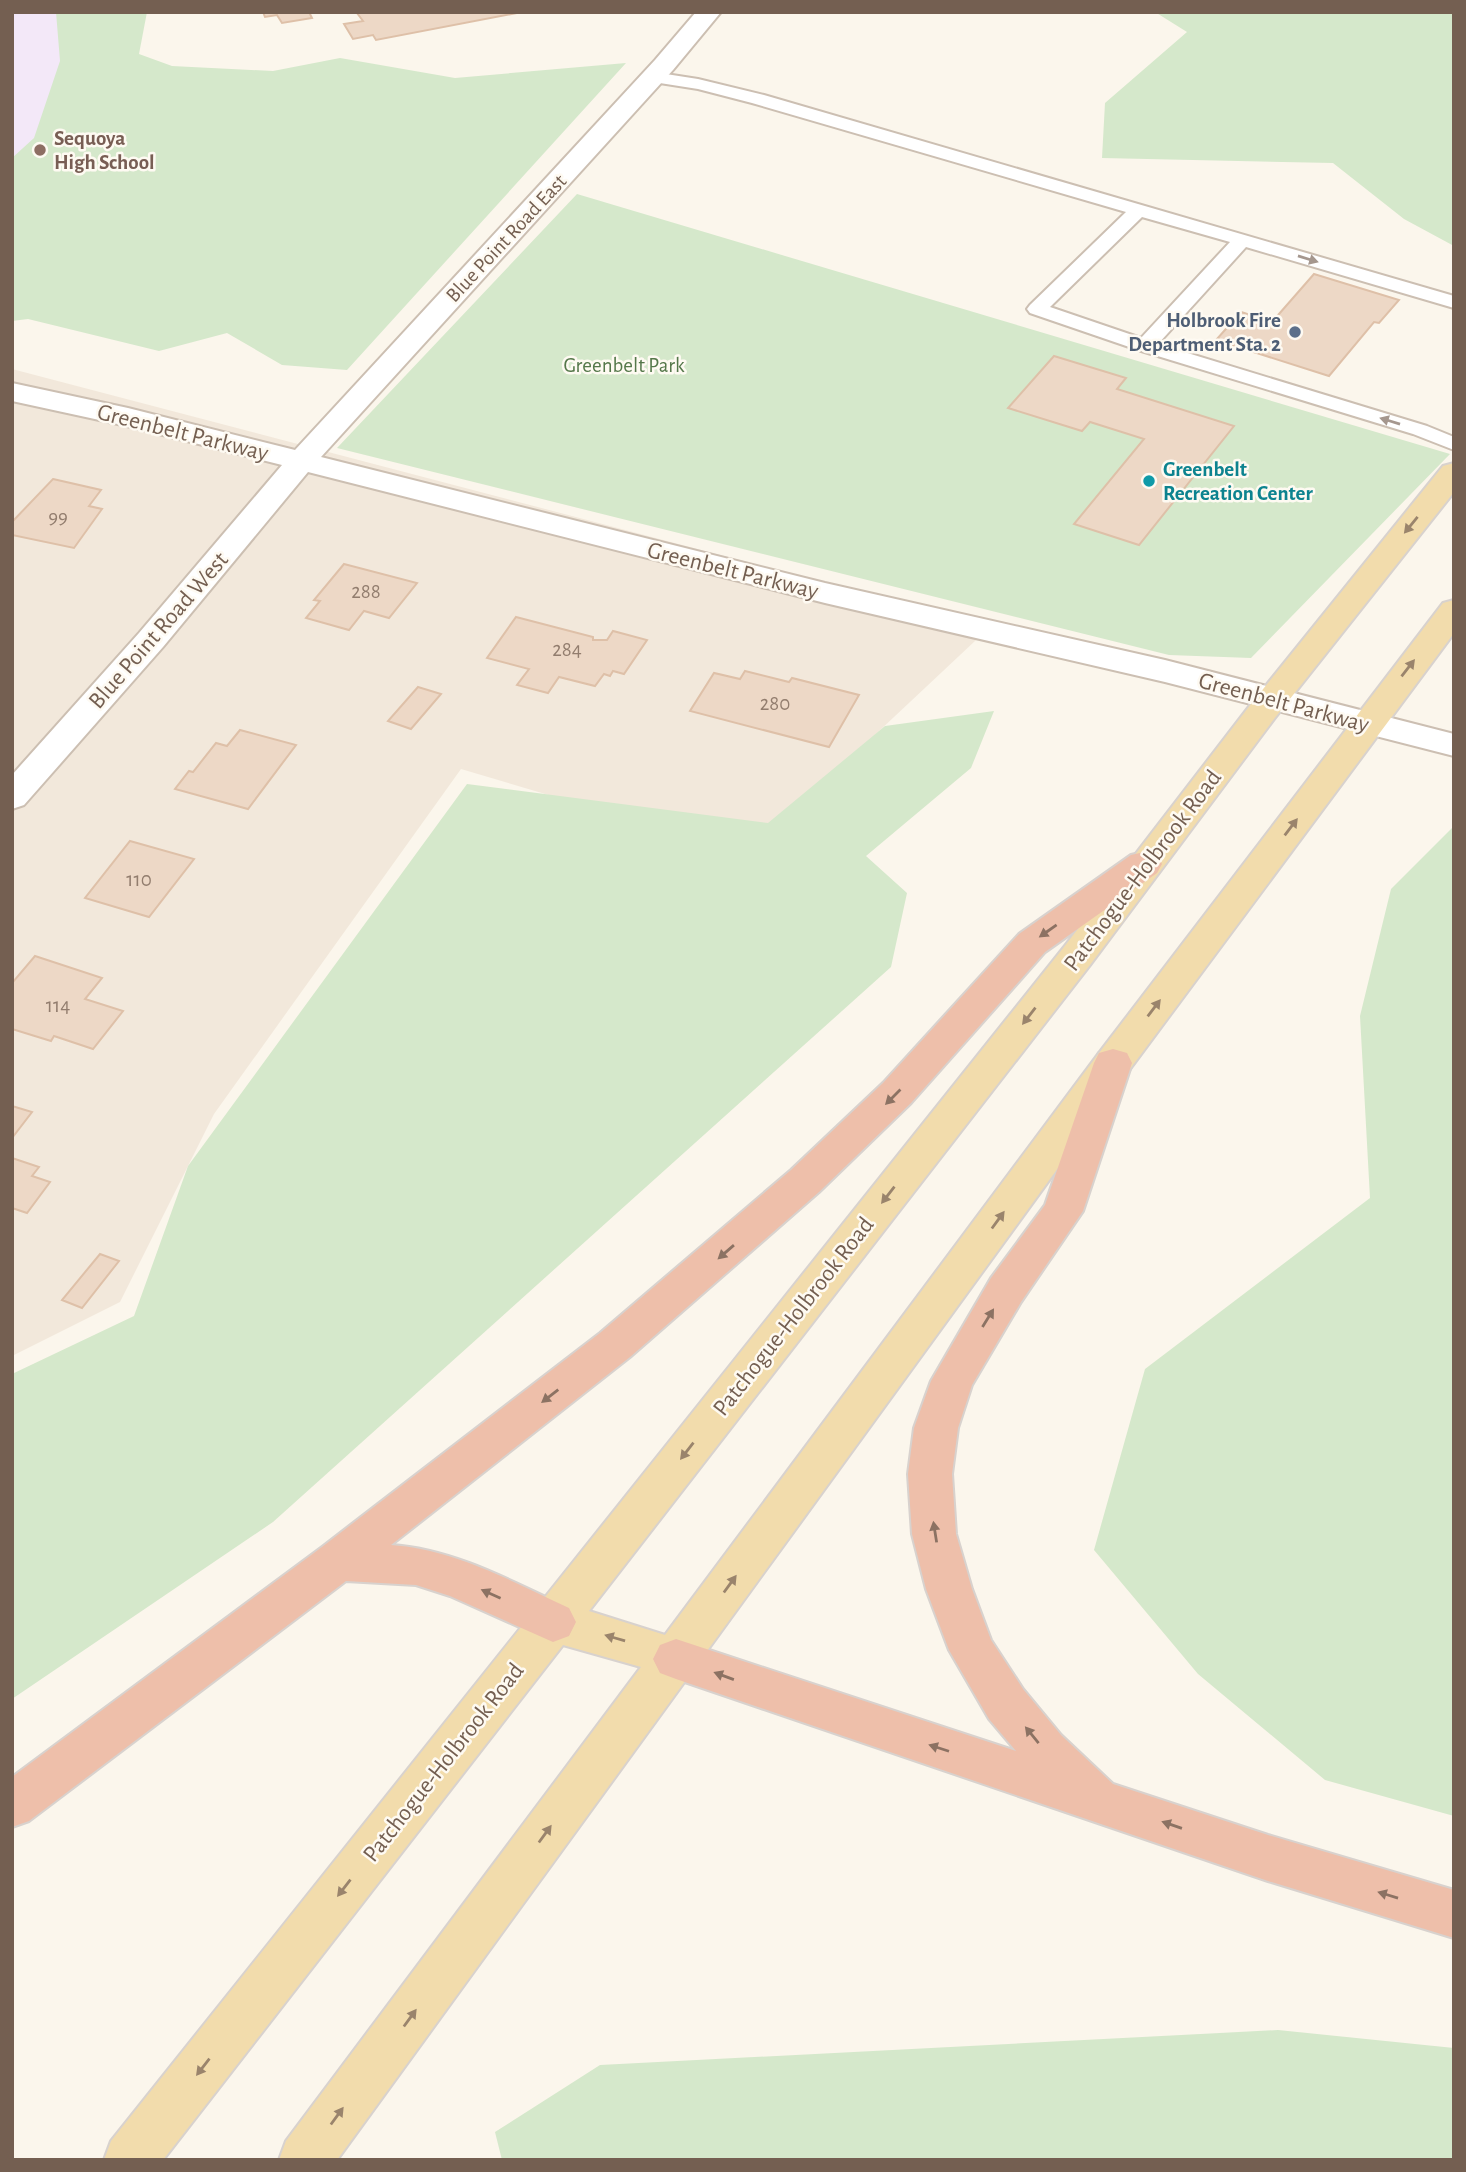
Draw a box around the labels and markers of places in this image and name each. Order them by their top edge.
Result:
place label: Sequoya High School [54,128,155,173]
marker: Sequoya High School [32,142,48,158]
place label: Holbrook Fire Department Sta. 2 [1128,310,1281,355]
marker: Holbrook Fire Department Sta. 2 [1287,324,1303,340]
place label: Greenbelt Recreation Center [1163,459,1313,504]
marker: Greenbelt Recreation Center [1141,473,1157,489]

